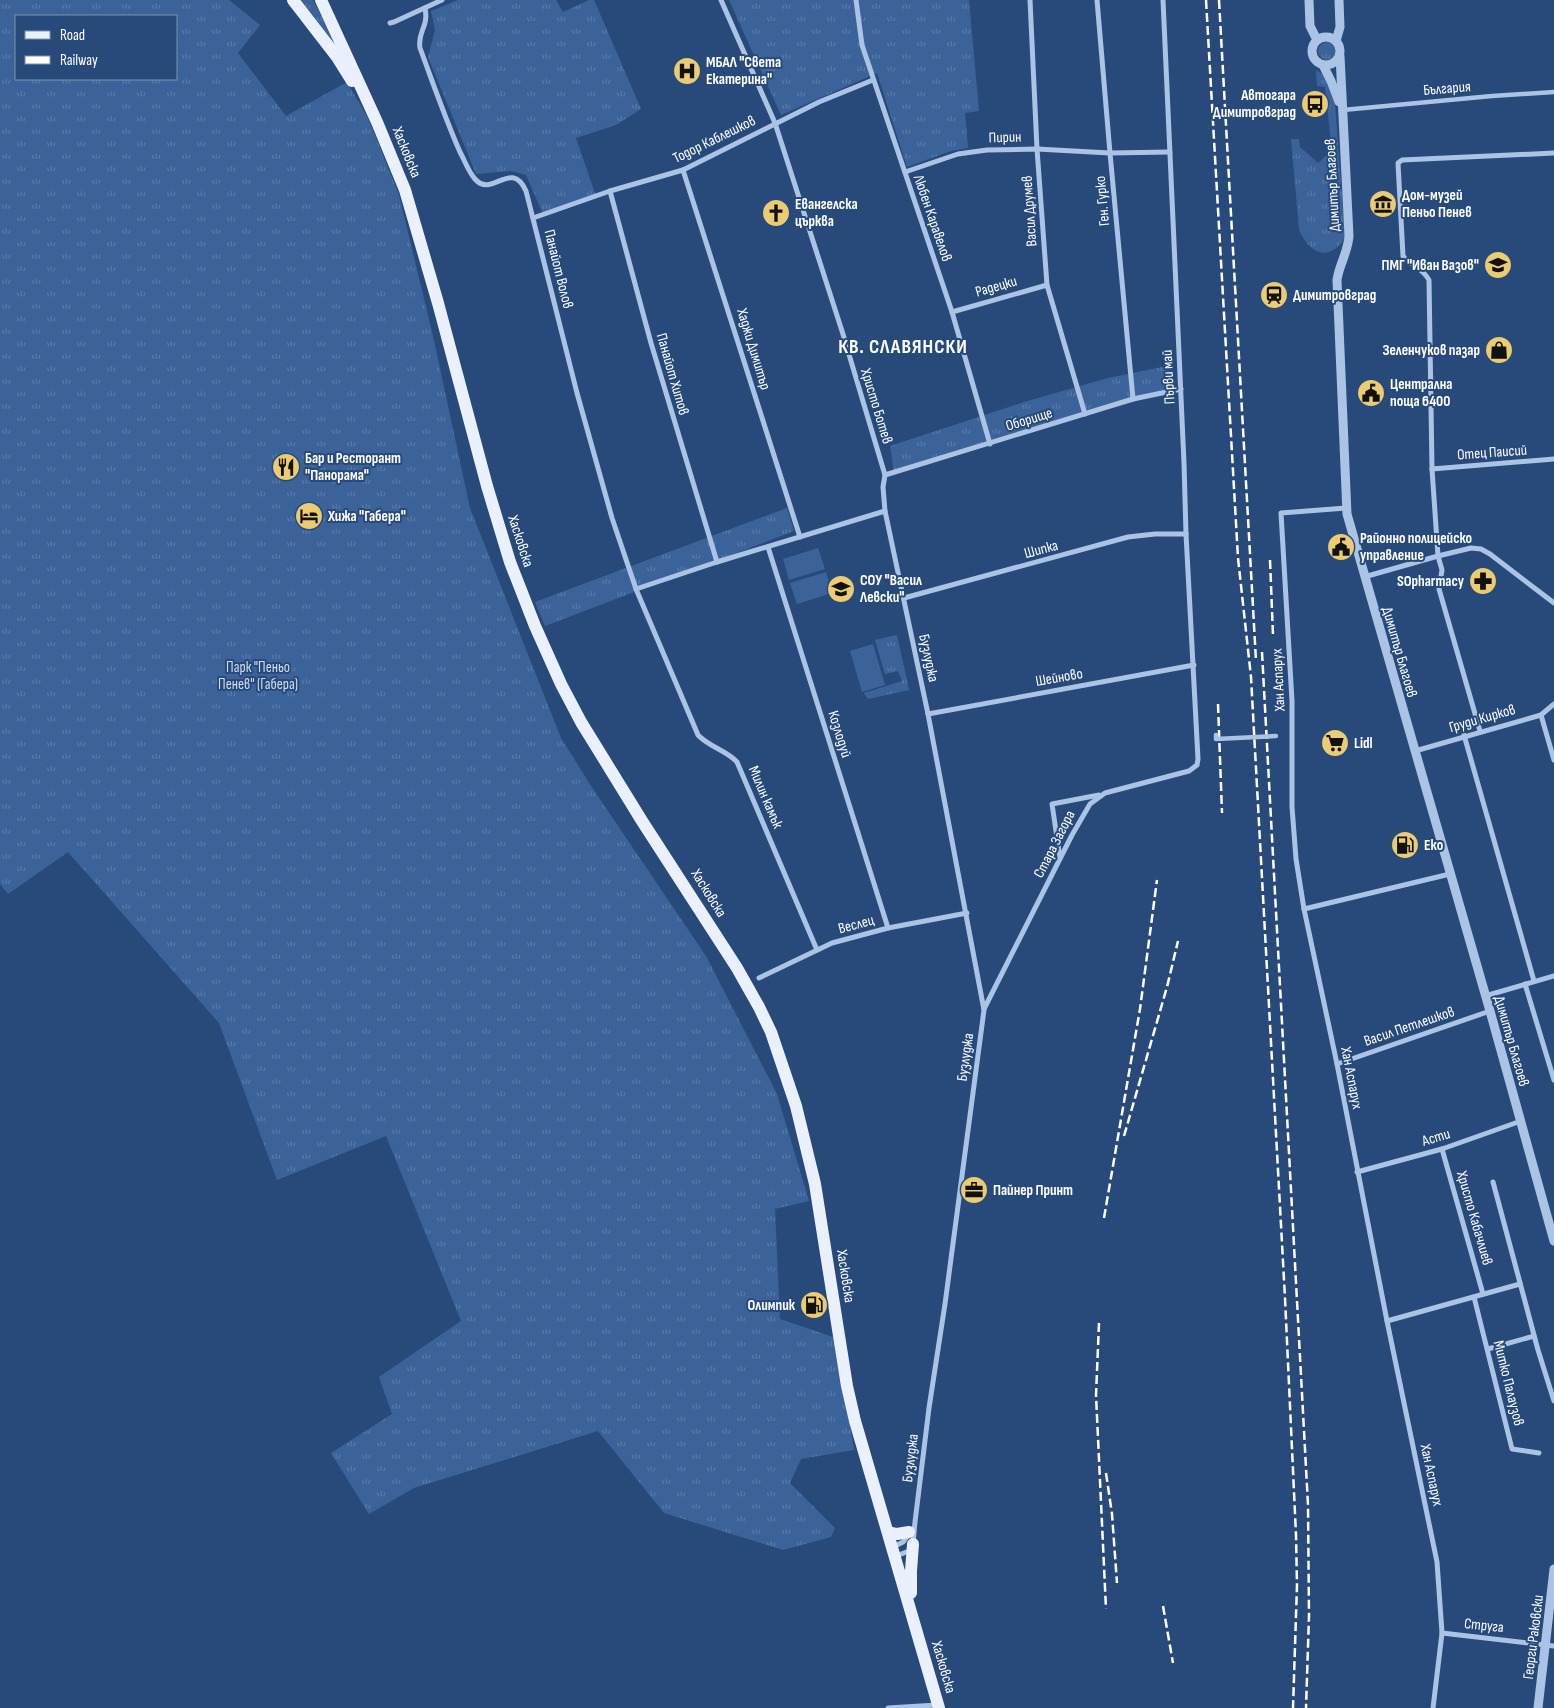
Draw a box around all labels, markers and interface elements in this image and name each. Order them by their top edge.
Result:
legend [15,15,178,80]
text: Road [60,26,85,45]
text: Railway [60,51,98,70]
place label: МБАЛ "Света Екатерина" [706,53,781,89]
hospital icon: МБАЛ "Света Екатерина" [672,56,702,86]
street label: България [1423,77,1472,100]
place label: Автогара Димитровград [1213,86,1296,122]
bus stop icon: Автогара Димитровград [1300,89,1330,119]
street label: Тодор Каблешков [670,111,759,168]
street label: Хасковска [387,123,425,181]
street label: Пирин [988,127,1022,148]
street label: Димитър Благоев [1321,138,1344,232]
street label: Любен Каравелов [909,171,956,264]
street label: Васил Друмев [1018,175,1041,247]
street label: Ген. Гурко [1091,175,1114,227]
place label: Дом-музей Пеньо Пенев [1402,186,1472,222]
museum icon: Дом-музей Пеньо Пенев [1368,189,1398,219]
place label: Евангелска църква [795,195,858,231]
church icon: Евангелска църква [761,198,791,228]
street label: Панайот Волов [540,228,577,311]
school or university icon: ПМГ "Иван Вазов" [1483,250,1513,280]
place label: ПМГ "Иван Вазов" [1381,256,1479,275]
street label: Радецки [973,271,1019,301]
station icon: Димитровград [1259,280,1289,310]
place label: Димитровград [1293,286,1376,305]
street label: Хаджи Димитър [732,305,775,392]
street label: Панайот Хитов [652,331,693,417]
district label: КВ. СЛАВЯНСКИ [838,335,968,359]
shop icon: Зеленчуков пазар [1484,335,1514,365]
place label: Зеленчуков пазар [1382,341,1480,360]
street label: Първи май [1158,349,1179,405]
street label: Христо Ботев [856,365,897,446]
place label: Централна поща 6400 [1390,375,1452,411]
public building icon: Централна поща 6400 [1356,378,1386,408]
street label: Оборище [1003,403,1055,436]
street label: Отец Паисий [1456,441,1528,464]
place label: Бар и Ресторант "Панорама" [305,449,401,485]
restaurant icon: Бар и Ресторант "Панорама" [271,452,301,482]
hotel icon: Хижа "Габера" [294,501,324,531]
place label: Хижа "Габера" [327,507,406,526]
street label: Хасковска [503,512,538,570]
place label: Районно полицейско управление [1360,529,1472,565]
public building icon: Районно полицейско управление [1326,532,1356,562]
street label: Шипка [1022,536,1060,563]
pharmacy icon: SOpharmacy [1468,566,1498,596]
place label: СОУ "Васил Левски" [859,571,922,607]
place label: SOpharmacy [1397,572,1465,591]
school or university icon: СОУ "Васил Левски" [826,574,856,604]
street label: Димитър Благоев [1378,605,1422,700]
street label: Бузлуджа [914,632,943,684]
street label: Хан Аспарух [1267,648,1290,713]
park label: Парк "Пеньо Пенев" (Габера) [218,658,298,694]
street label: Шейново [1034,664,1084,691]
street label: Груди Кирков [1447,700,1518,737]
street label: Козлодуй [823,708,856,760]
supermarket icon: Lidl [1320,728,1350,758]
place label: Lidl [1354,734,1373,753]
street label: Милин камък [744,763,787,832]
street label: Стара Загора [1029,807,1080,881]
fuel station icon: Еко [1390,830,1420,860]
place label: Еко [1424,836,1443,855]
street label: Хасковска [686,865,731,921]
street label: Веслец [836,910,877,938]
street label: Димитър Благоев [1490,994,1534,1089]
street label: Васил Петлешков [1361,1002,1457,1051]
street label: Бузлуджа [953,1032,978,1082]
street label: Хан Аспарух [1336,1044,1367,1111]
street label: Асти [1419,1124,1453,1151]
street label: Христо Кабачлиев [1452,1168,1497,1267]
office icon: Пайнер Принт [959,1175,989,1205]
place label: Пайнер Принт [993,1181,1073,1200]
street label: Хасковска [832,1247,859,1304]
fuel station icon: Олимпик [799,1290,829,1320]
place label: Олимпик [748,1296,796,1315]
street label: Митко Палаузов [1489,1339,1528,1428]
street label: Бузлуджа [898,1433,923,1483]
street label: Хан Аспарух [1415,1441,1447,1508]
street label: Георги Раковски [1519,1594,1548,1680]
street label: Струга [1463,1614,1505,1637]
street label: Хасковска [927,1638,960,1696]

